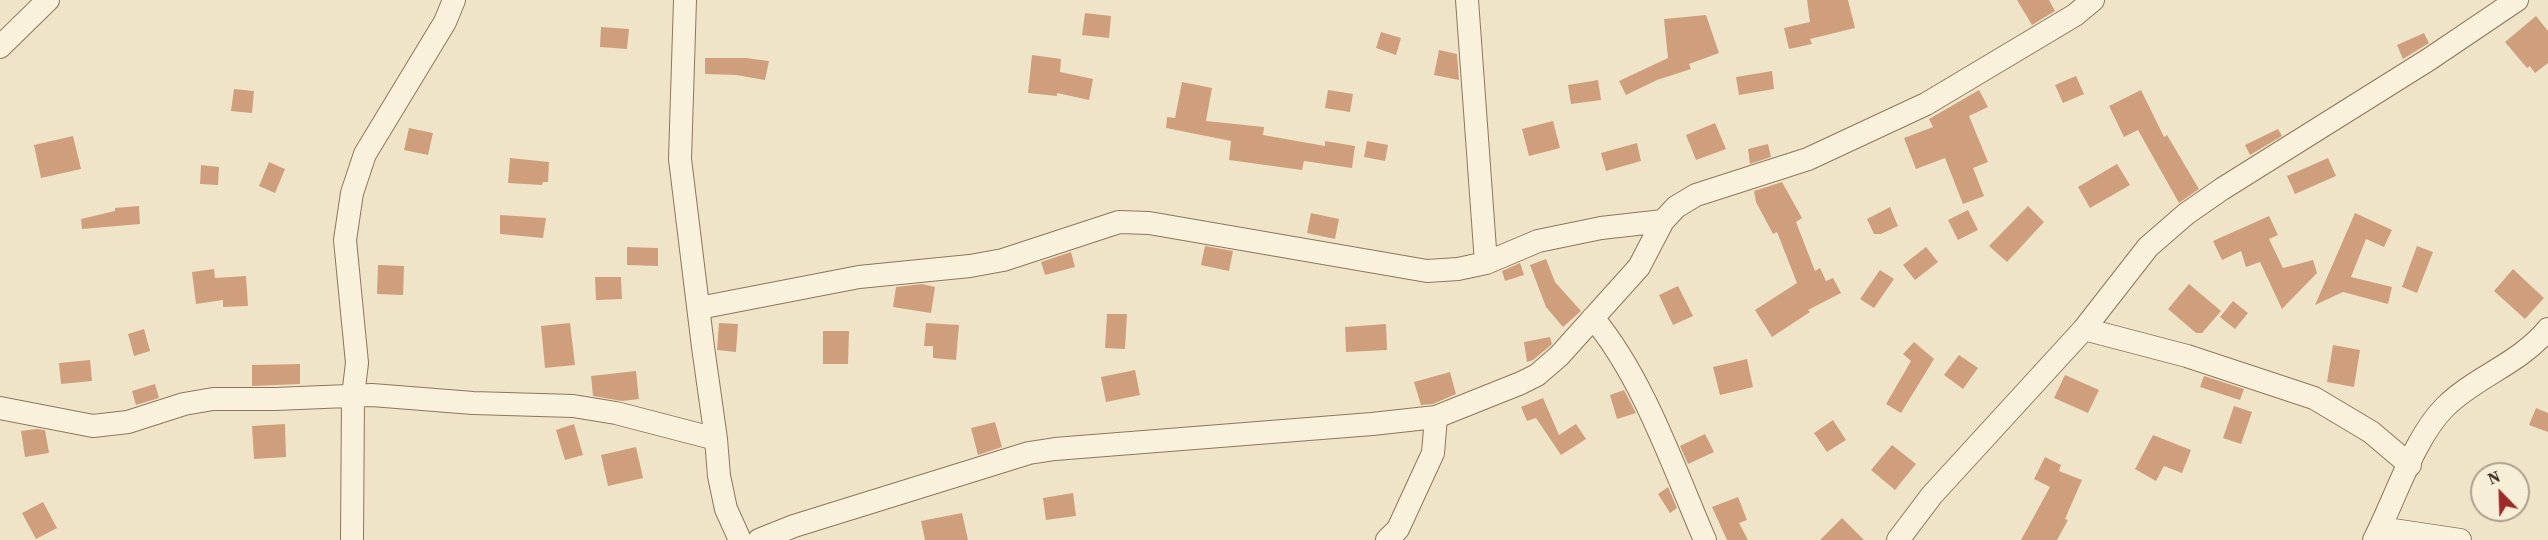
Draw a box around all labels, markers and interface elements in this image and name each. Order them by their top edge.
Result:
north arrow [2470,462,2530,522]
text: N [2484,465,2503,490]

